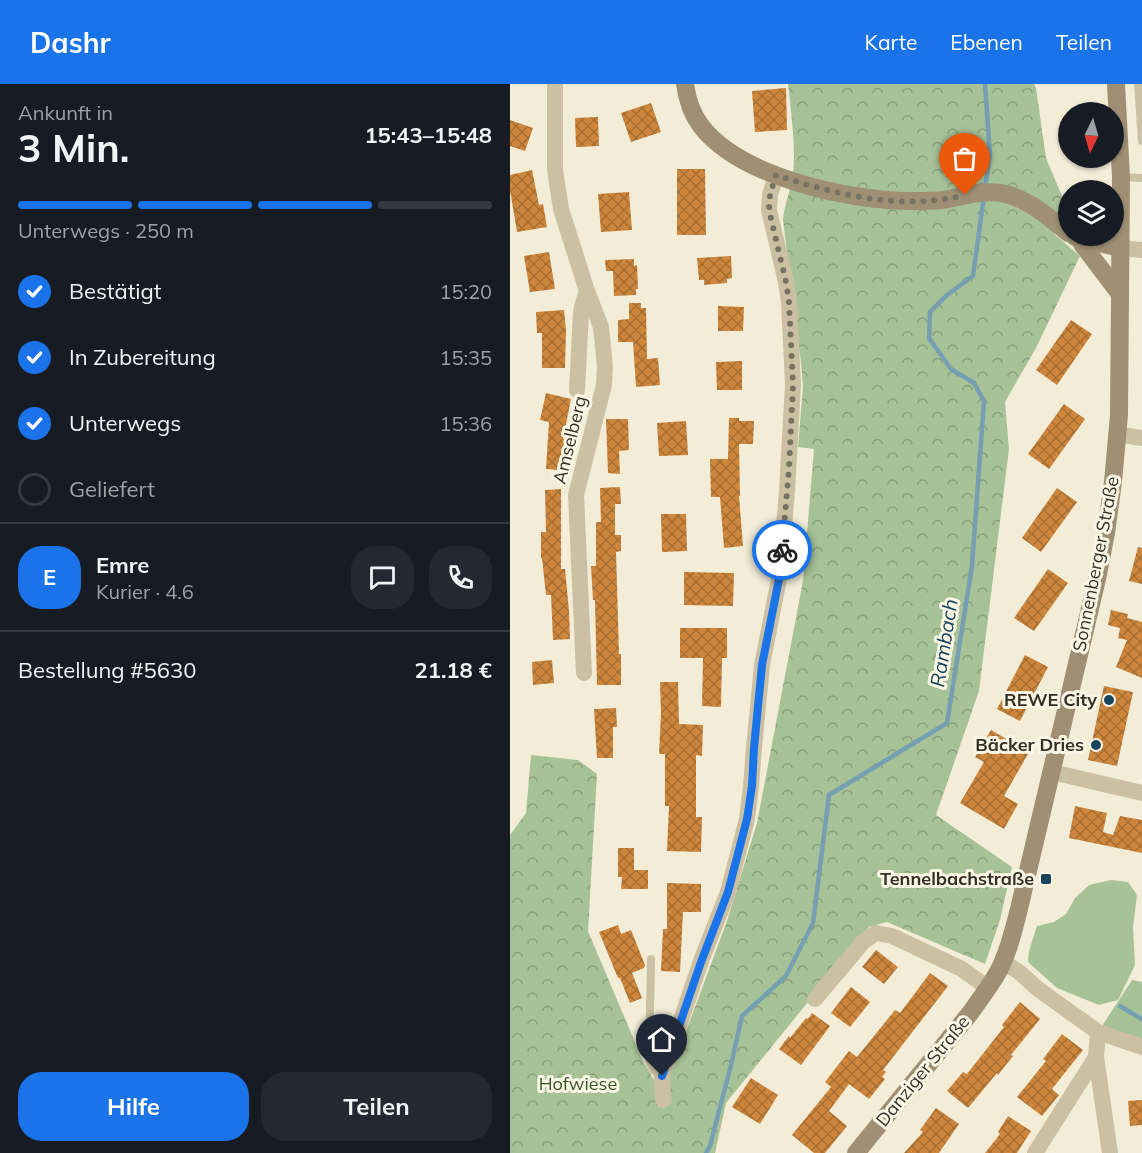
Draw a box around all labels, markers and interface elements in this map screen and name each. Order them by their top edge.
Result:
text: Dashr [30,25,111,60]
text: Karte [865,29,917,55]
text: Ebenen [950,29,1023,55]
text: Teilen [1056,29,1112,55]
text: Ankunft in [18,100,113,125]
north arrow [1058,102,1124,168]
map controls [1058,102,1124,246]
text: 15:43–15:48 [364,121,492,149]
text: 3 Min. [18,123,129,172]
pin [939,133,990,195]
icon: bag [948,142,981,175]
button: layers [1058,180,1124,246]
text: Unterwegs · 250 m [18,218,194,243]
icon: check [18,275,51,308]
text: Bestätigt [69,277,162,305]
text: 15:20 [439,279,492,304]
icon: check [18,341,51,374]
text: In Zubereitung [69,343,216,371]
text: 15:35 [439,345,492,370]
street label: Amselberg [547,393,592,486]
icon: check [18,407,51,440]
text: Unterwegs [69,409,181,437]
text: 15:36 [439,411,492,436]
street label: Sonnenberger Straße [1067,474,1124,653]
text: Geliefert [69,475,155,503]
courier [752,520,812,580]
icon: bike [766,534,799,567]
button: chat [351,546,414,609]
button: phone [429,546,492,609]
text: Emre [96,551,149,579]
text: E [43,563,56,591]
text: Kurier · 4.6 [96,579,194,604]
water label: Rambach [924,597,963,689]
text: Bestellung #5630 [18,656,196,684]
text: 21.18 € [415,656,492,684]
place label: REWE City [1004,688,1097,711]
marker: REWE City [1102,693,1116,707]
place label: Bäcker Dries [975,733,1084,756]
marker: Bäcker Dries [1089,738,1103,752]
place label: Tennelbachstraße [880,867,1034,890]
marker: Tennelbachstraße [1039,872,1053,886]
street label: Danziger Straße [871,1011,974,1131]
pin [636,1014,687,1076]
icon: home [645,1023,678,1056]
button: Hilfe [18,1072,249,1141]
button: Teilen [261,1072,492,1141]
park label: Hofwiese [539,1072,617,1095]

